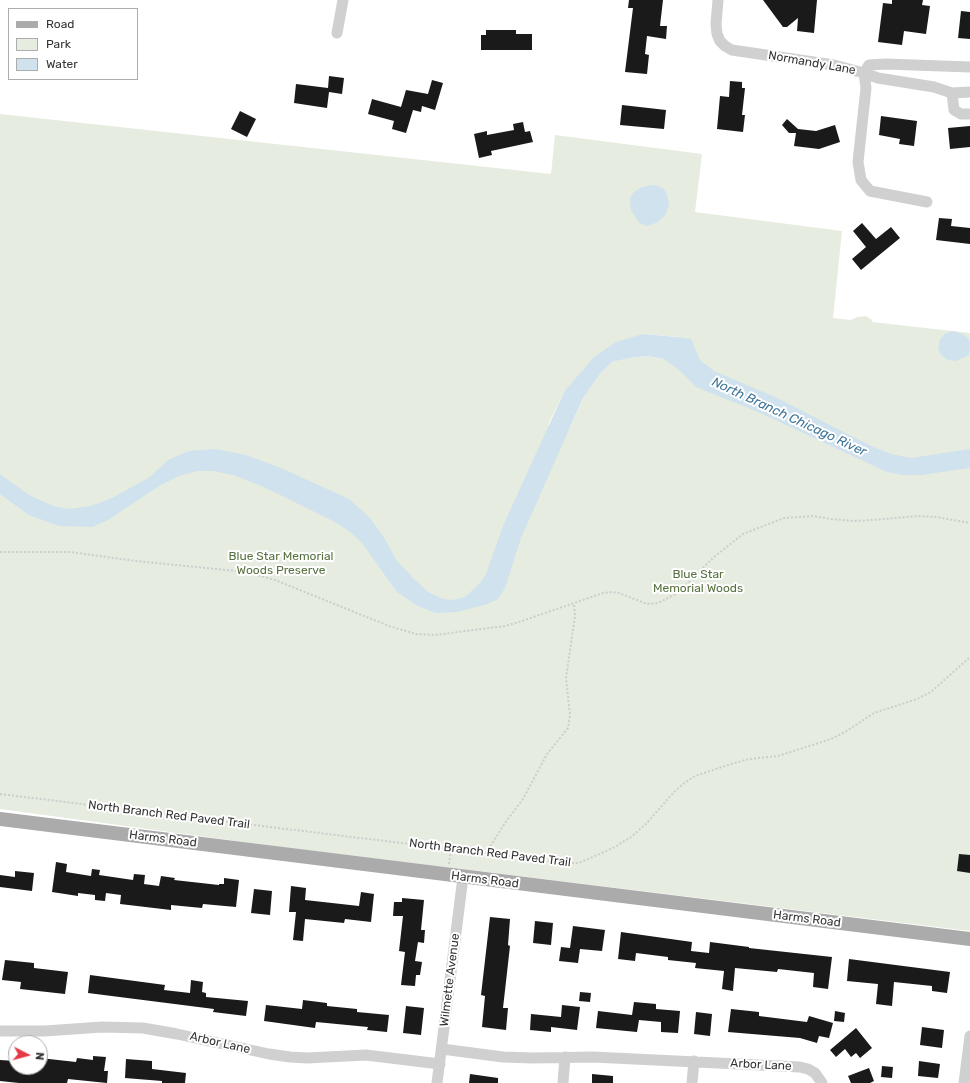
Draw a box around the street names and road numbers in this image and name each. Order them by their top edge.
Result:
street label: Normandy Lane [767,48,857,78]
street label: North Branch Red Paved Trail [87,798,251,832]
street label: Harms Road [128,828,198,850]
street label: North Branch Red Paved Trail [408,836,572,870]
street label: Harms Road [450,869,520,891]
street label: Harms Road [772,908,842,930]
street label: Wilmette Avenue [437,933,463,1027]
street label: Arbor Lane [188,1029,252,1057]
street label: Arbor Lane [730,1056,792,1074]

